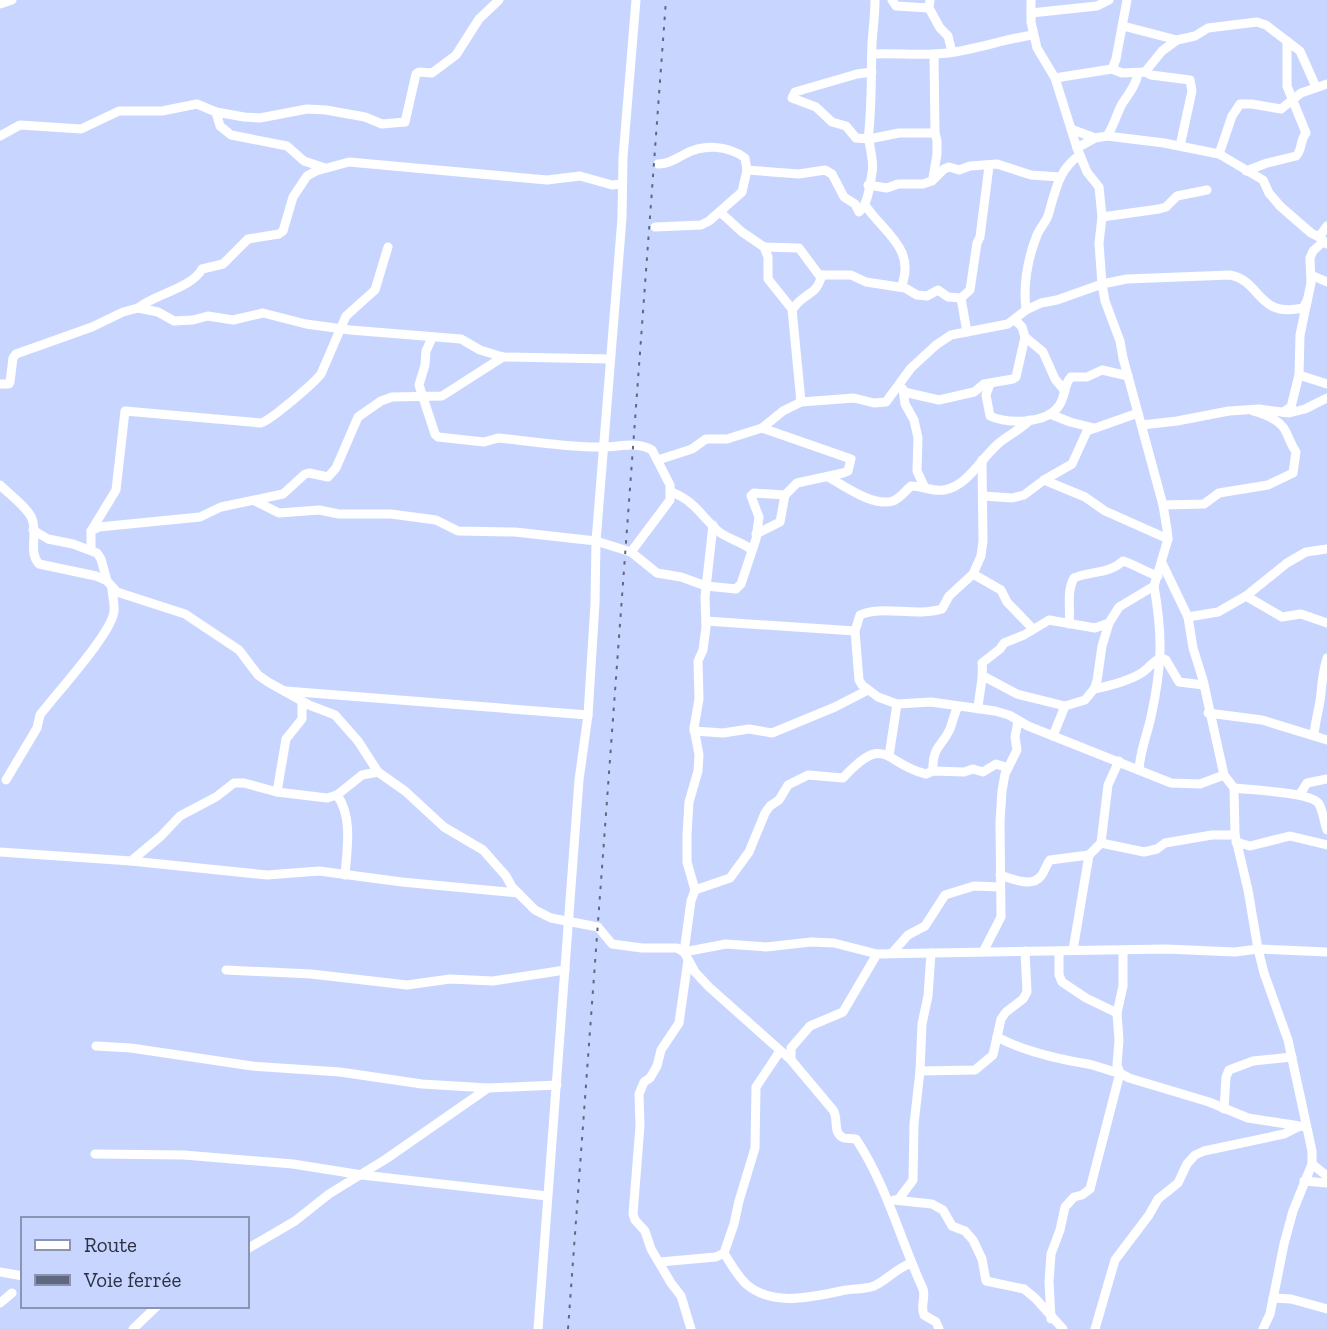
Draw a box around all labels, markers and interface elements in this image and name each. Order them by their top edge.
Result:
legend [21,1217,248,1308]
text: Route [84,1232,137,1257]
text: Voie ferrée [83,1267,181,1292]

